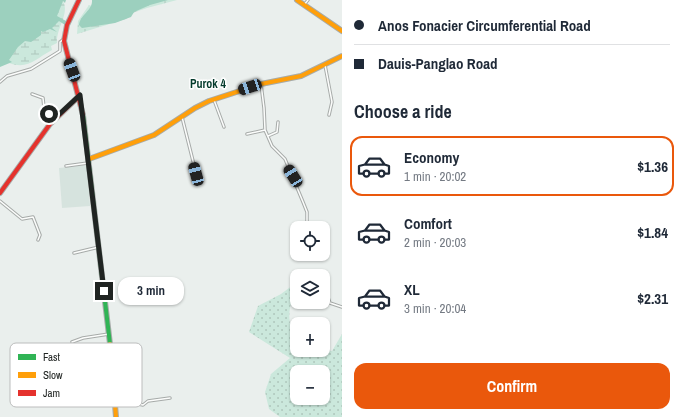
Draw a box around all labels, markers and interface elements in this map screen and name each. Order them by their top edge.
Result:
text: Anos Fonacier Circumferential Road [378,15,591,36]
text: Dauis-Panglao Road [378,53,498,74]
car [62,57,82,83]
district label: Purok 4 [190,76,227,92]
car [237,78,263,96]
text: Choose a ride [354,99,452,124]
route start [40,105,58,123]
text: Economy [404,147,459,168]
icon: car [356,148,392,184]
text: $1.36 [637,156,668,177]
car [187,161,205,187]
car [282,163,304,189]
text: 1 min · 20:02 [404,168,466,185]
text: Comfort [404,213,452,234]
icon: car [356,214,392,250]
map controls [290,221,330,405]
button: locate [290,221,330,261]
text: $1.84 [637,222,668,243]
text: 2 min · 20:03 [404,234,466,251]
button: layers [290,269,330,309]
callout: 3 min [118,277,184,305]
text: XL [404,279,420,300]
icon: car [356,280,392,316]
route end [95,282,113,300]
text: 3 min [137,282,165,299]
text: $2.31 [637,288,668,309]
text: 3 min · 20:04 [404,300,466,317]
button: + [290,317,330,357]
legend [10,343,142,407]
text: Fast [43,350,61,364]
button: Confirm [354,363,670,409]
button: − [290,365,330,405]
text: Slow [43,368,63,382]
text: Jam [43,386,60,400]

